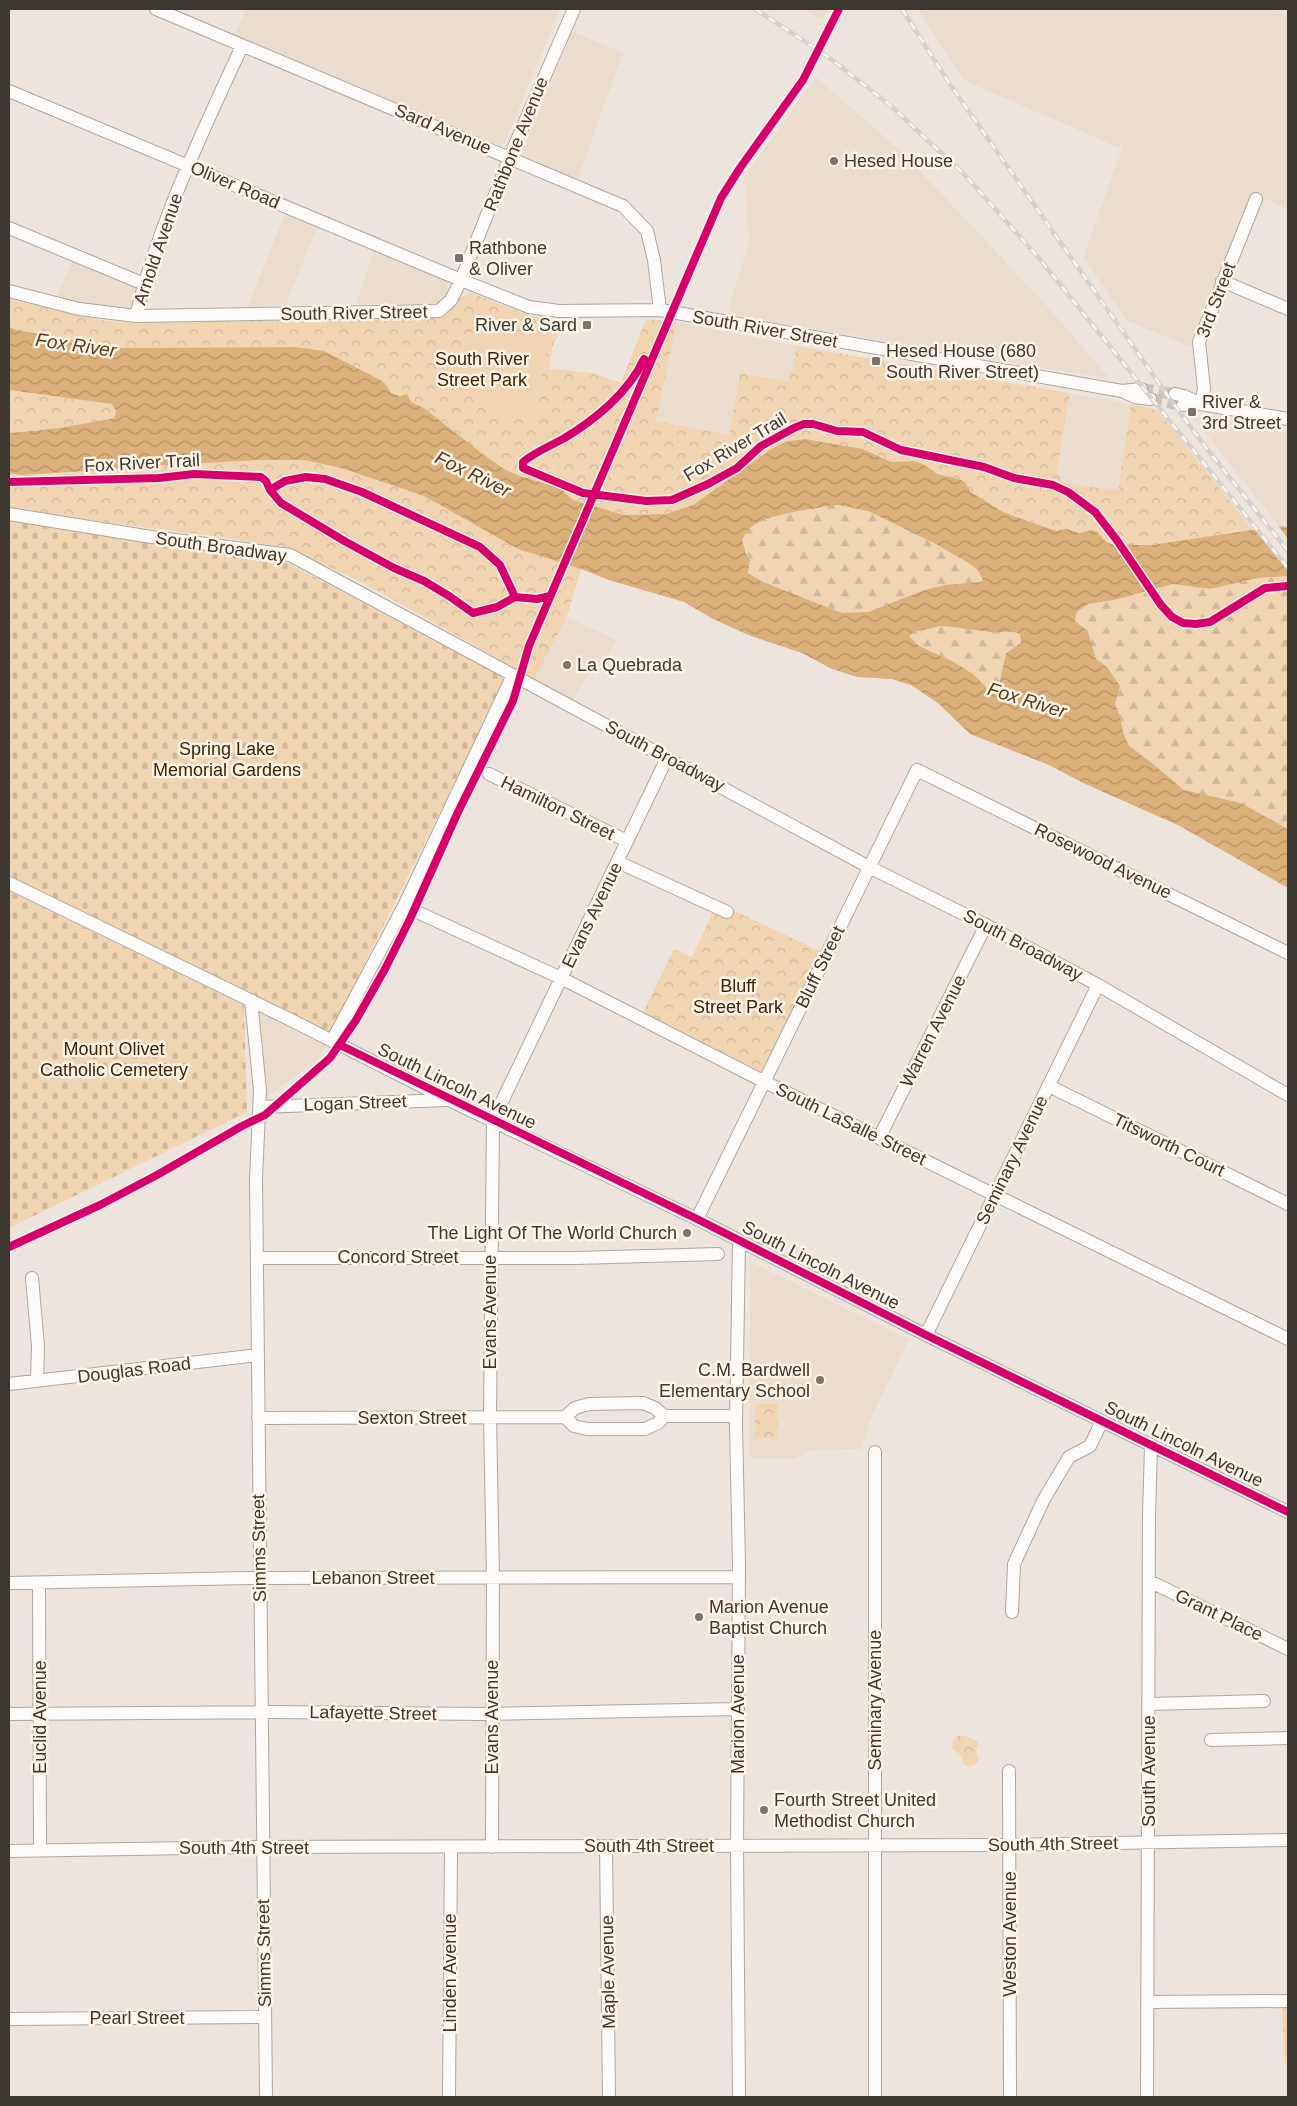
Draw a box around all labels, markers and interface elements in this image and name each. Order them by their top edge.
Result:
street label: Rathbone Avenue [480,74,552,214]
street label: Sard Avenue [392,100,494,158]
place label: Hesed House [844,151,953,171]
marker: Hesed House [828,155,840,167]
street label: Oliver Road [187,157,283,213]
street label: Arnold Avenue [130,191,186,307]
place label: Rathbone & Oliver [469,238,547,279]
marker: Rathbone & Oliver [453,252,465,264]
street label: 3rd Street [1193,260,1239,340]
street label: South River Street [280,302,428,324]
street label: South River Street [691,306,839,352]
place label: River & Sard [475,315,577,335]
marker: River & Sard [581,319,593,331]
water label: Fox River [34,329,118,361]
place label: Hesed House (680 South River Street) [886,341,1039,382]
park label: South River Street Park [435,349,529,390]
marker: Hesed House (680 South River Street) [870,355,882,367]
place label: River & 3rd Street [1202,392,1281,433]
marker: River & 3rd Street [1186,406,1198,418]
street label: Fox River Trail [680,409,790,485]
water label: Fox River [432,447,515,502]
street label: Fox River Trail [84,450,200,476]
street label: South Broadway [154,528,288,566]
place label: La Quebrada [577,655,683,675]
marker: La Quebrada [561,659,573,671]
water label: Fox River [985,678,1070,722]
street label: South Broadway [602,716,728,796]
park label: Spring Lake Memorial Gardens [153,739,301,780]
street label: Hamilton Street [498,772,618,844]
street label: Rosewood Avenue [1031,819,1175,903]
street label: Evans Avenue [558,859,626,971]
street label: South Broadway [960,905,1086,985]
street label: Bluff Street [792,923,848,1011]
street label: Warren Avenue [896,972,970,1090]
park label: Bluff Street Park [693,976,784,1017]
park label: Mount Olivet Catholic Cemetery [40,1039,188,1080]
street label: South Lincoln Avenue [375,1039,539,1133]
street label: South LaSalle Street [772,1079,930,1169]
street label: Logan Street [303,1091,407,1115]
street label: Seminary Avenue [972,1092,1052,1228]
street label: Titsworth Court [1110,1109,1228,1181]
street label: South Lincoln Avenue [739,1217,903,1313]
place label: The Light Of The World Church [428,1223,677,1243]
marker: The Light Of The World Church [681,1227,693,1239]
street label: Concord Street [337,1247,459,1267]
street label: Evans Avenue [480,1255,500,1369]
street label: Douglas Road [76,1353,192,1387]
place label: C.M. Bardwell Elementary School [659,1360,810,1401]
marker: C.M. Bardwell Elementary School [814,1374,826,1386]
street label: South Lincoln Avenue [1102,1397,1266,1491]
street label: Sexton Street [357,1408,467,1428]
street label: Simms Street [248,1494,270,1602]
street label: Lebanon Street [311,1568,435,1588]
street label: Grant Place [1172,1585,1266,1645]
place label: Marion Avenue Baptist Church [709,1597,829,1638]
marker: Marion Avenue Baptist Church [693,1611,705,1623]
street label: Seminary Avenue [865,1630,885,1770]
street label: Marion Avenue [728,1654,748,1774]
street label: Euclid Avenue [30,1660,50,1774]
street label: Evans Avenue [482,1660,502,1774]
street label: Lafayette Street [309,1702,437,1724]
street label: South Avenue [1139,1715,1159,1827]
place label: Fourth Street United Methodist Church [774,1790,936,1831]
marker: Fourth Street United Methodist Church [758,1804,770,1816]
street label: South 4th Street [988,1833,1118,1855]
street label: South 4th Street [584,1836,714,1856]
street label: South 4th Street [179,1838,309,1858]
street label: Weston Avenue [1000,1871,1020,1997]
street label: Simms Street [253,1899,275,2007]
street label: Linden Avenue [440,1914,460,2032]
street label: Maple Avenue [597,1915,619,2029]
street label: Pearl Street [89,2008,185,2028]

